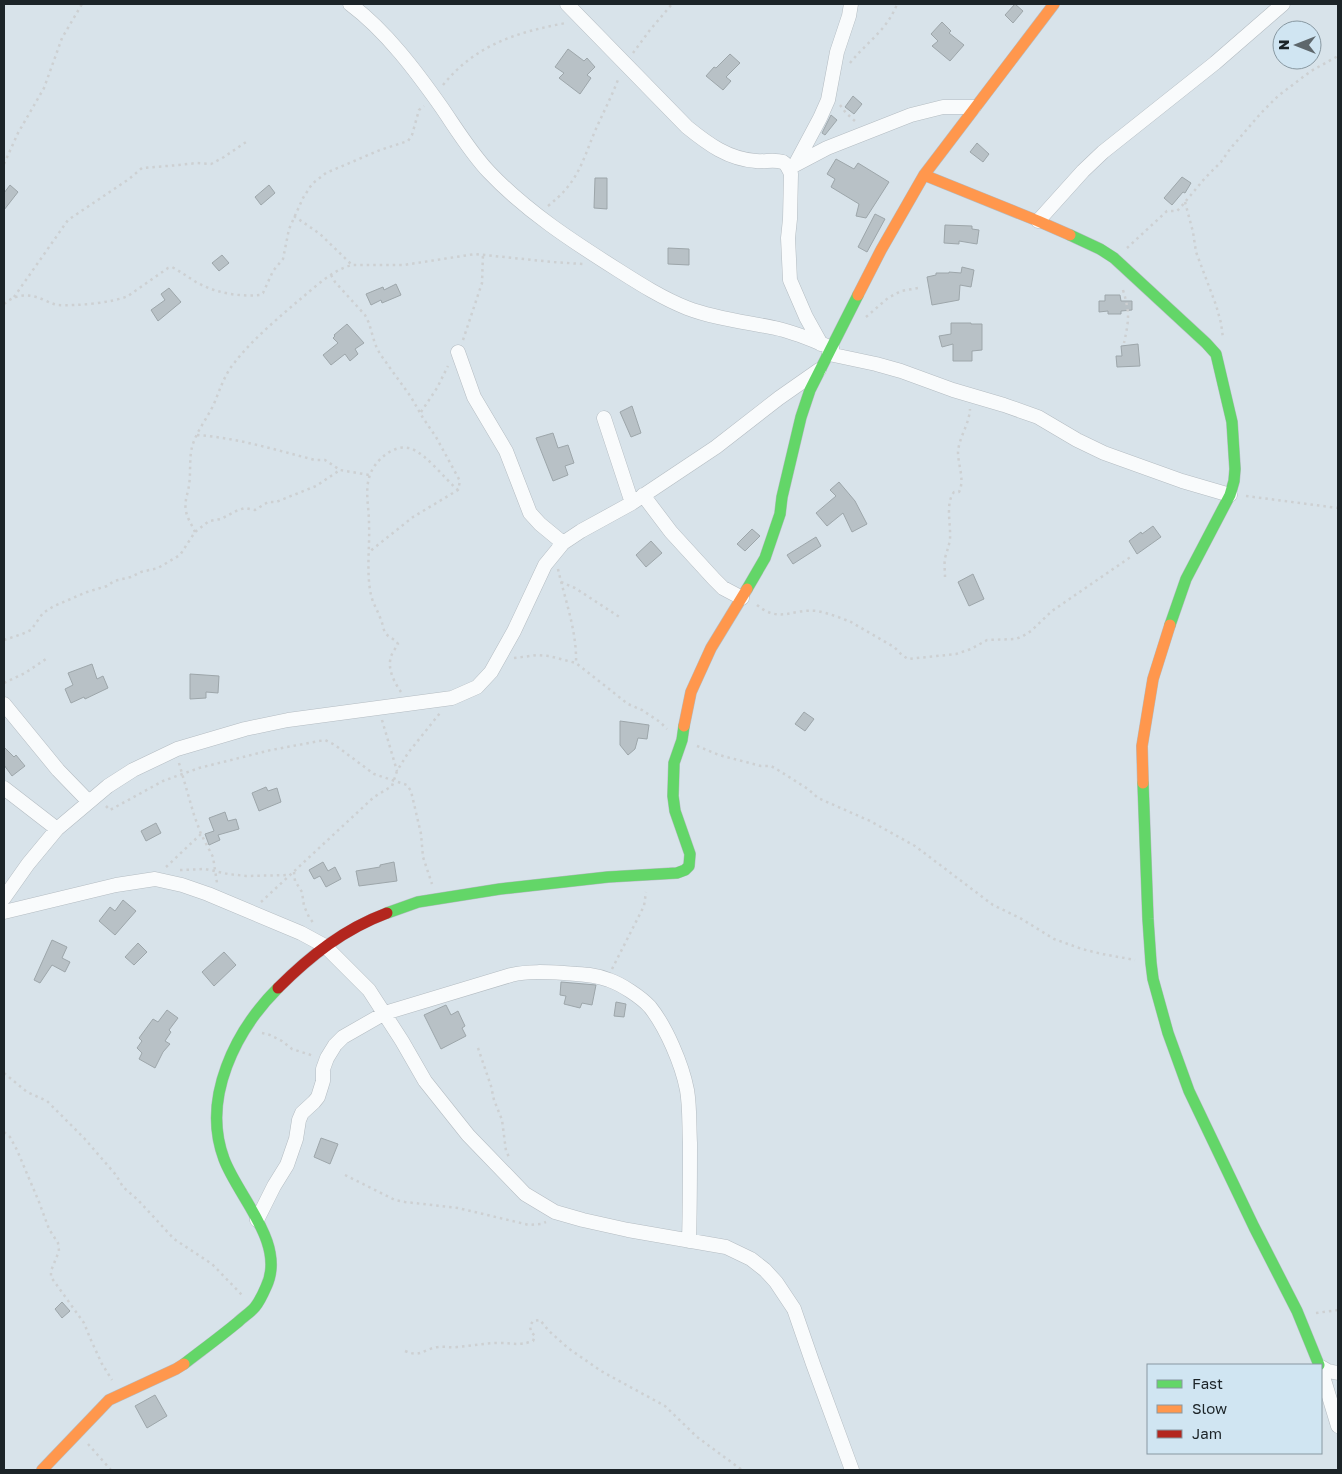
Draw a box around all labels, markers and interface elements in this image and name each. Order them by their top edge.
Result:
north arrow [1272,20,1322,70]
text: N [1275,40,1292,50]
legend [1147,1364,1322,1454]
text: Fast [1192,1374,1223,1392]
text: Slow [1192,1399,1227,1417]
text: Jam [1192,1424,1222,1442]

